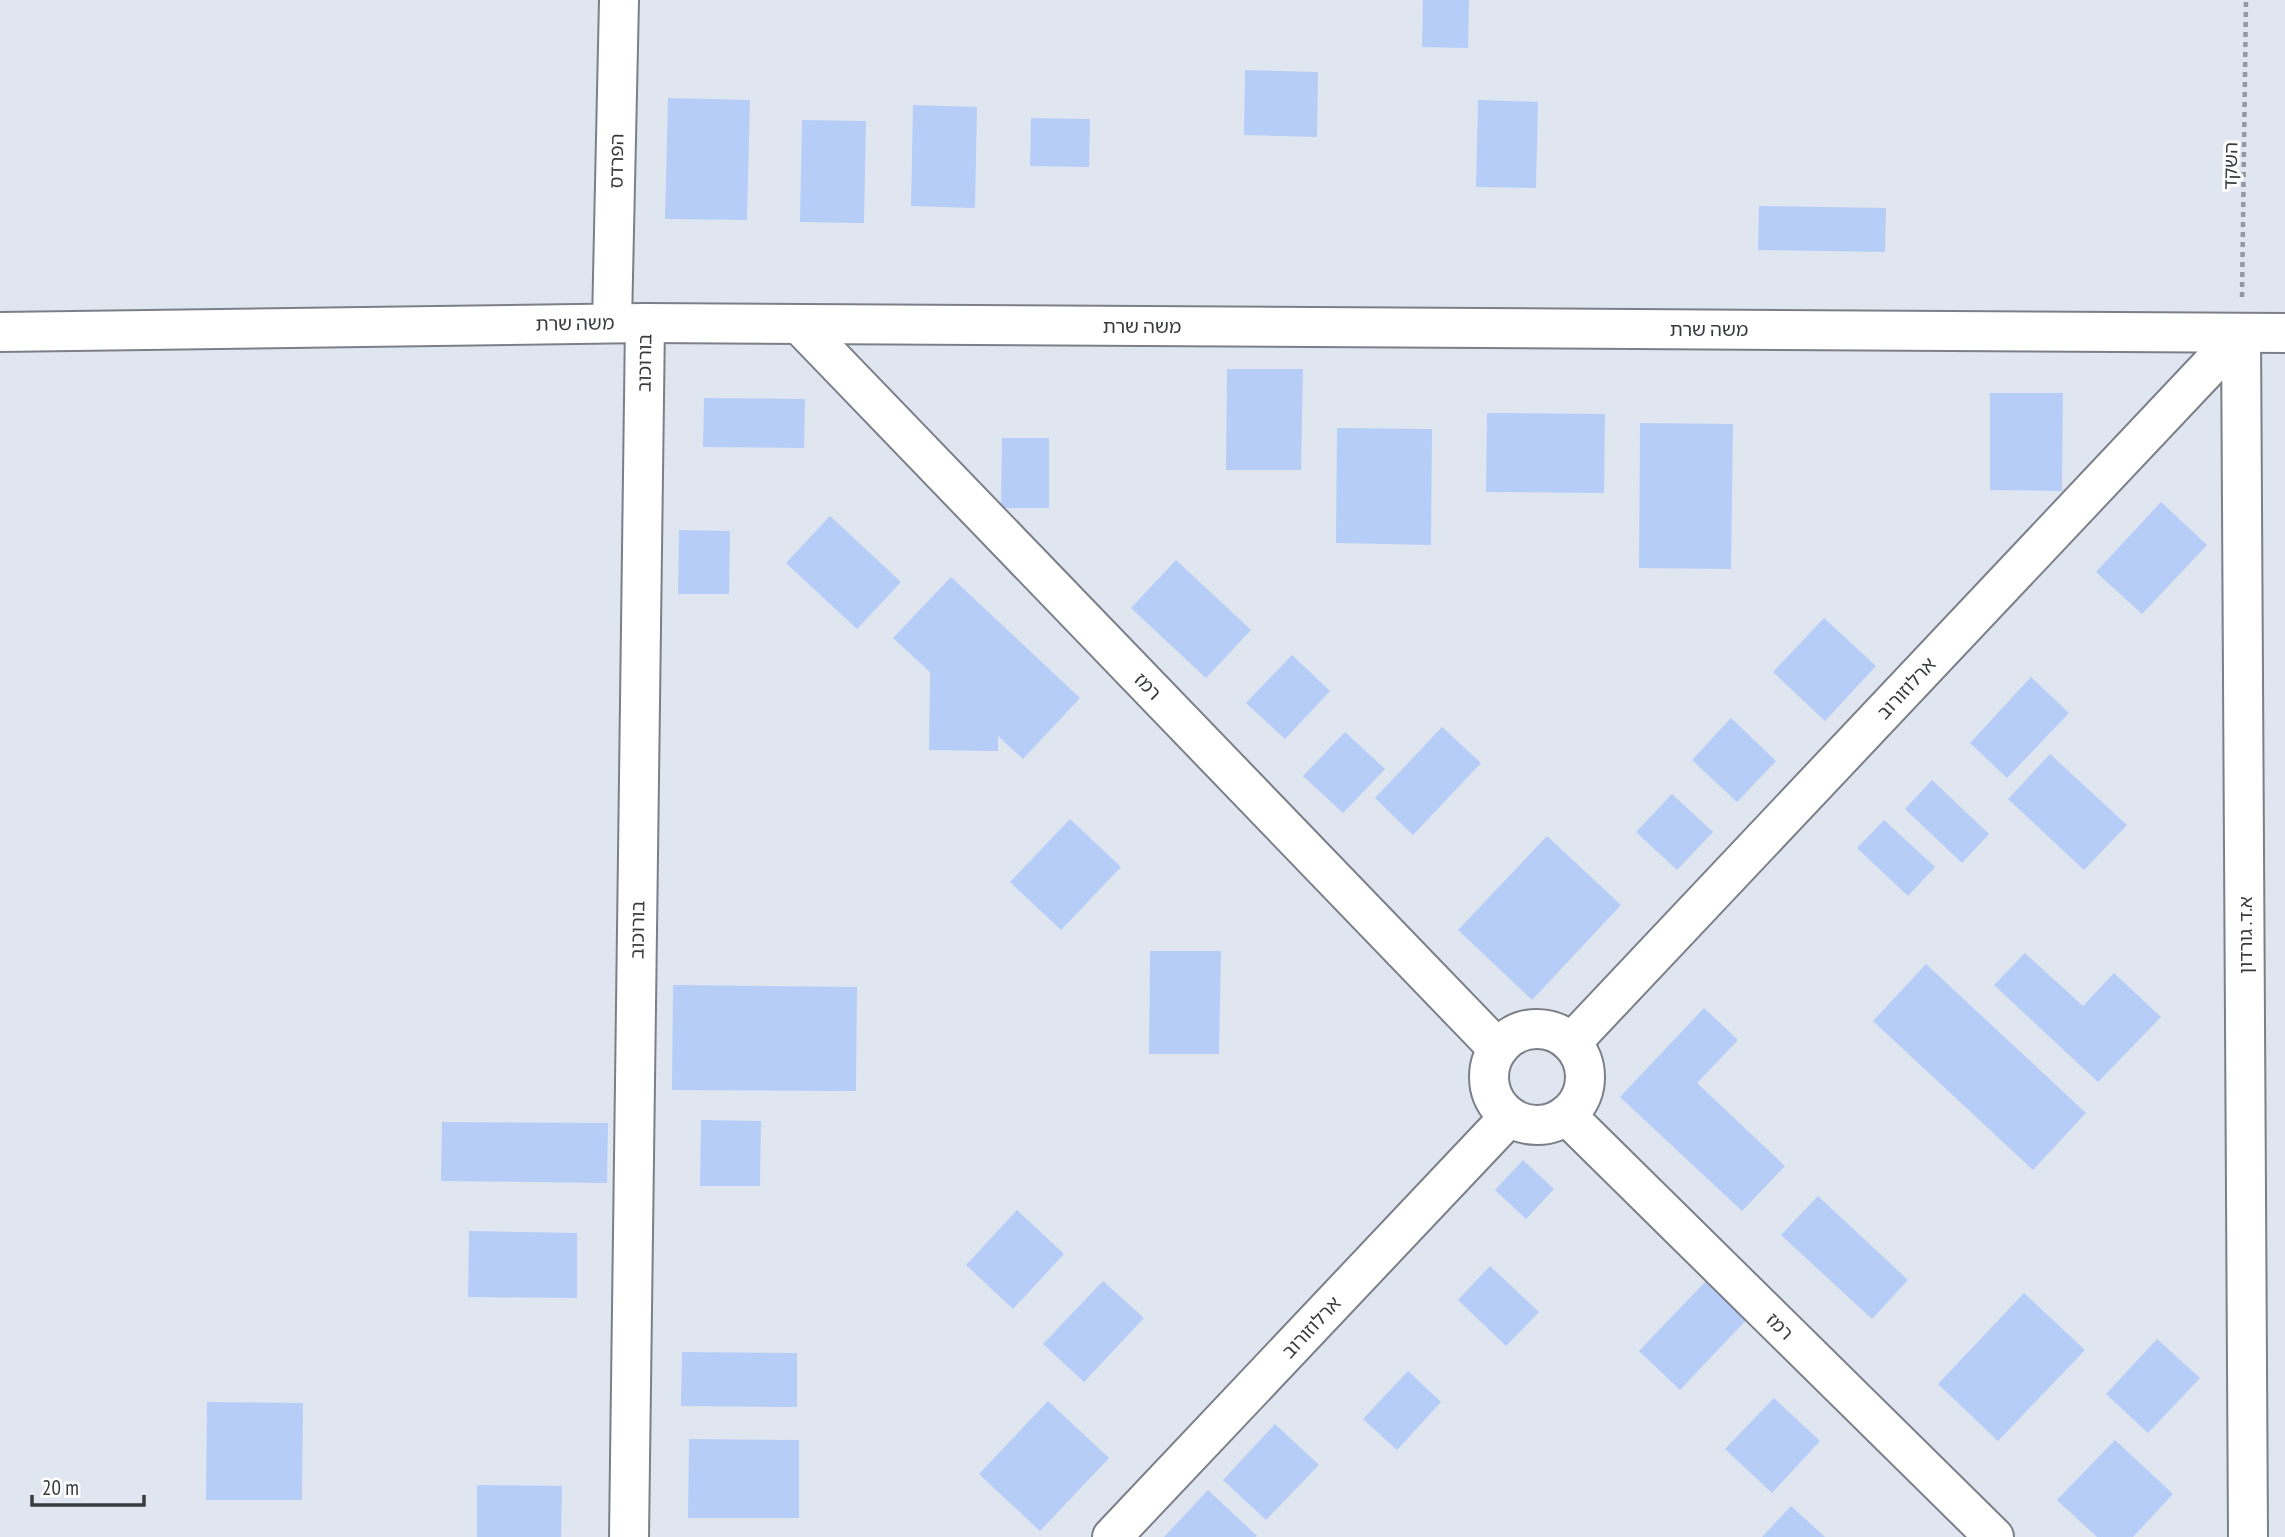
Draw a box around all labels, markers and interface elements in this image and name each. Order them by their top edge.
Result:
street label: הפרדס [604,133,628,189]
street label: השקד [2218,142,2242,190]
street label: משה שרת [535,310,615,336]
street label: משה שרת [1103,314,1181,338]
street label: משה שרת [1670,317,1748,341]
street label: בורוכוב [631,334,657,392]
street label: ארלוזורוב [1871,652,1941,724]
street label: רמז [1129,667,1167,705]
street label: א.ד. גורדון [2233,896,2257,974]
street label: בורוכוב [624,901,650,959]
street label: ארלוזורוב [1276,1291,1346,1363]
street label: רמז [1761,1307,1799,1345]
scale bar [32,1464,144,1508]
text: 20 m [42,1474,79,1501]

